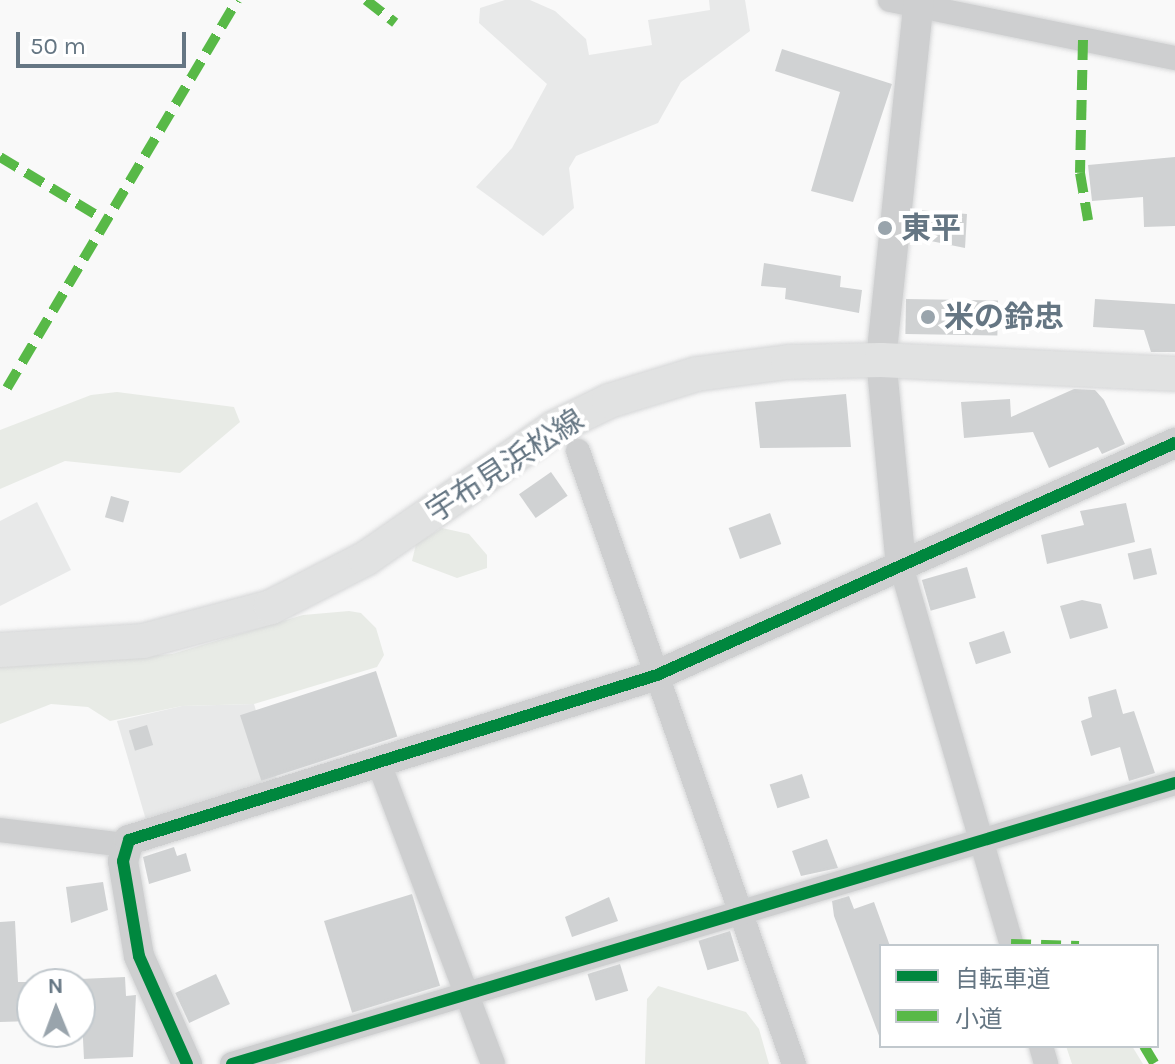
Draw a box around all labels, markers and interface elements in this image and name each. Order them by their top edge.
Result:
scale bar [20,16,190,66]
text: 50 m [30,32,86,60]
place label: 東平 [901,210,961,246]
marker: 東平 [876,219,894,237]
place label: 米の鈴忠 [944,299,1064,335]
marker: 米の鈴忠 [919,308,937,326]
street label: 宇布見浜松線 [420,402,590,530]
legend [879,944,1159,1048]
text: 自転車道 [955,965,1051,993]
north arrow [16,968,96,1048]
text: N [47,973,64,999]
text: 小道 [955,1005,1003,1033]

